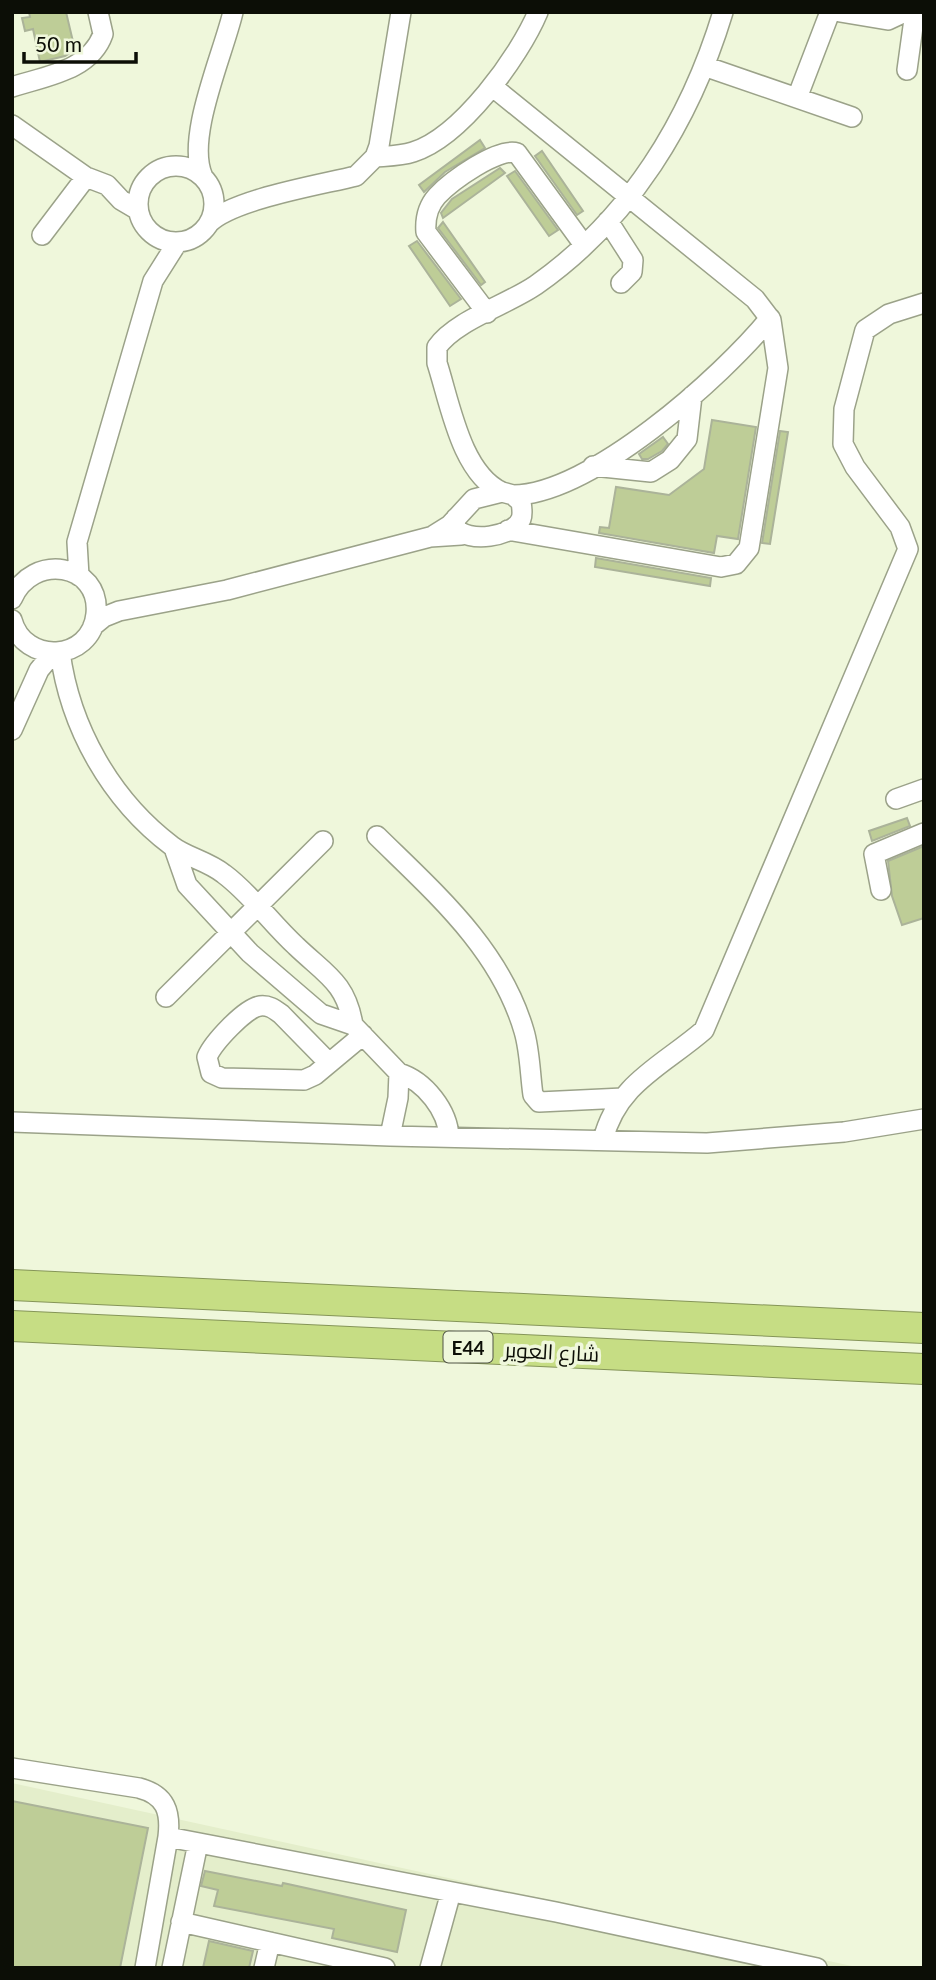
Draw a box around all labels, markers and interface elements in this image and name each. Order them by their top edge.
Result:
scale bar [24,21,136,65]
text: 50 m [35,31,82,56]
road number: E44 [444,1331,492,1362]
street label: شارع العوير [503,1336,600,1369]

